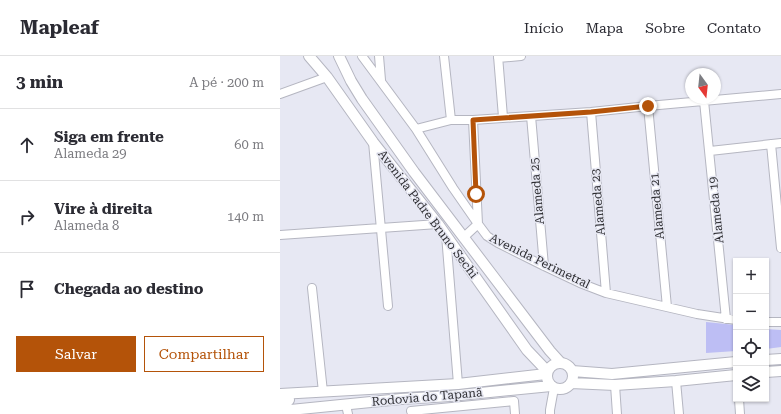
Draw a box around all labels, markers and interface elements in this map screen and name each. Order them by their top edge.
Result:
text: Mapleaf [20,16,99,39]
text: Início [524,20,564,36]
text: Mapa [586,20,623,36]
text: Sobre [645,20,685,36]
text: Contato [707,20,761,36]
north arrow [685,68,721,104]
text: 3 min [16,72,63,92]
text: A pé · 200 m [189,75,264,90]
route end [639,97,657,115]
text: Siga em frente [54,128,164,146]
icon: ahead [16,134,38,156]
text: 60 m [234,137,264,152]
text: Alameda 29 [54,146,127,161]
street label: Avenida Padre Bruno Sechi [375,147,481,281]
street label: Alameda 25 [527,157,547,225]
street label: Alameda 23 [588,168,608,236]
street label: Alameda 21 [647,172,667,240]
street label: Alameda 19 [706,176,726,244]
route start [467,185,485,203]
text: Vire à direita [54,200,152,218]
icon: right [16,206,38,228]
text: 140 m [227,209,264,224]
text: Alameda 8 [54,218,119,233]
street label: Avenida Perimetral [488,231,593,292]
map controls [733,258,769,402]
button: + [733,258,769,294]
icon: arrive [16,278,38,300]
text: Chegada ao destino [54,280,203,298]
button: − [733,294,769,330]
button: locate [733,330,769,366]
button: Salvar [16,336,136,372]
button: Compartilhar [144,336,264,372]
button: layers [733,366,769,402]
street label: Rodovia do Tapanã [371,385,483,409]

